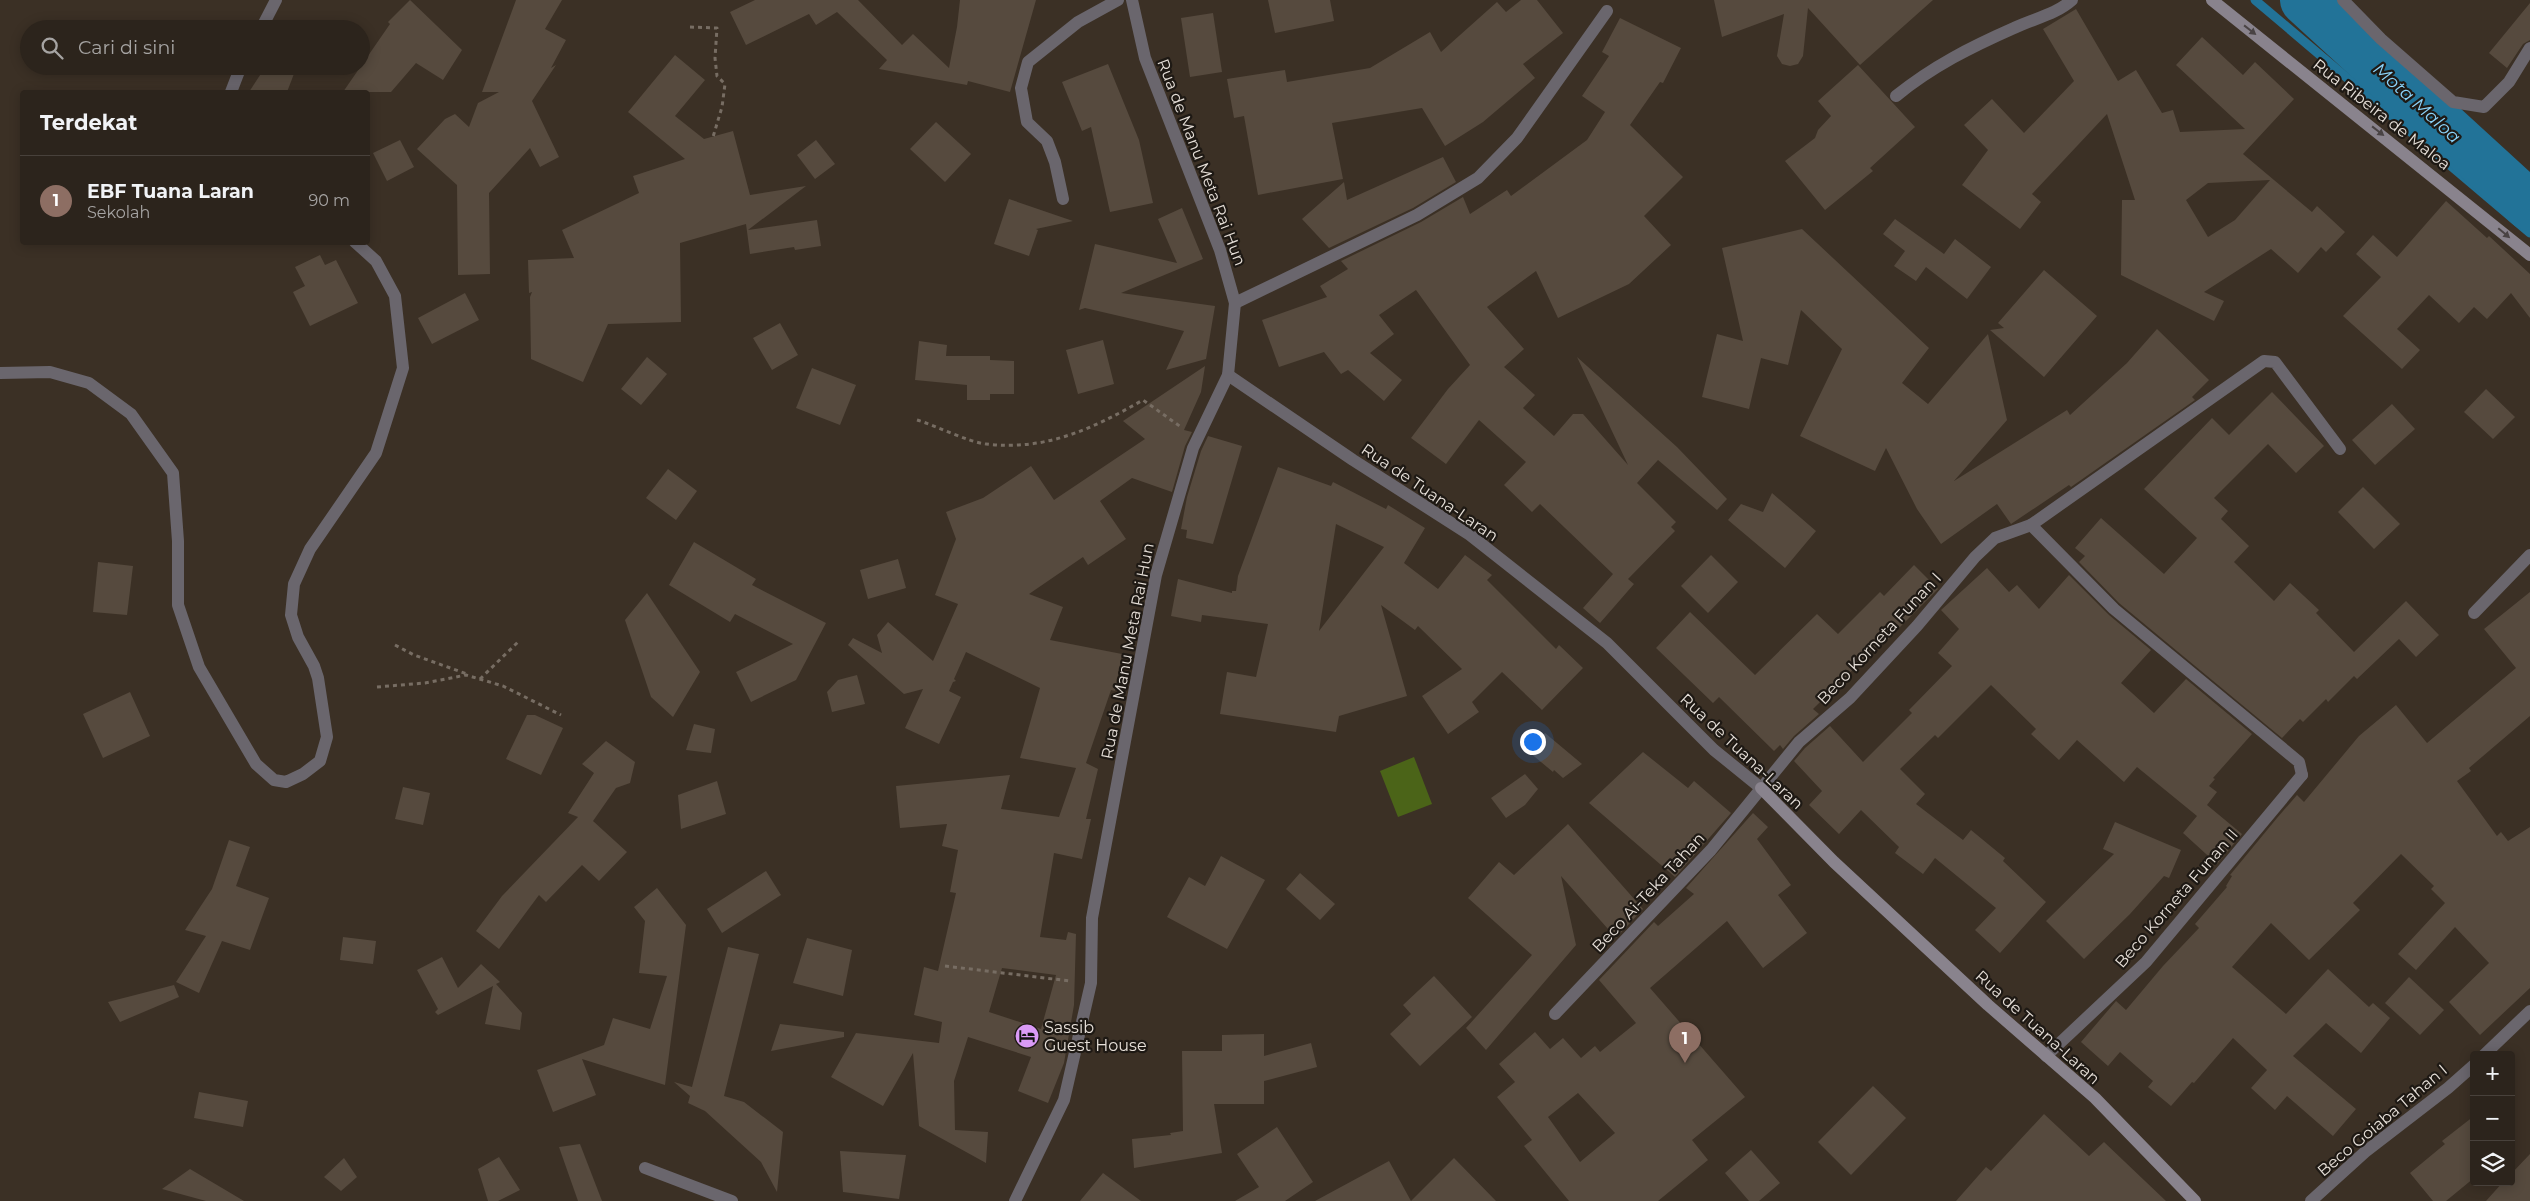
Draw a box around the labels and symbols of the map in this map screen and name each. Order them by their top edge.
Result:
one-way arrow [2244,25,2257,36]
street label: Rua Ribeira de Maloa [2309,55,2454,174]
street label: Rua de Manu Meta Rai Hun [1153,56,1250,268]
water label: Mota Maloa [2369,58,2465,148]
one-way arrow [2371,126,2384,137]
one-way arrow [2498,227,2510,239]
street label: Rua de Tuana-Laran [1358,440,1502,545]
street label: Rua de Manu Meta Rai Hun [1097,541,1158,761]
street label: Beco Korneta Funan I [1813,569,1945,708]
street label: Rua de Tuana-Laran [1676,689,1807,813]
your location [1520,729,1546,755]
street label: Beco Korneta Funan II [2111,825,2242,972]
street label: Beco Ai-Teka Tahan [1588,829,1709,956]
street label: Rua de Tuana-Laran [1971,966,2104,1088]
place label: Sassib Guest House [1044,1018,1147,1055]
pin: 1 [1669,1022,1701,1063]
hotel icon: Sassib Guest House [1014,1023,1040,1049]
street label: Beco Goiaba Tahan I [2314,1061,2451,1180]

